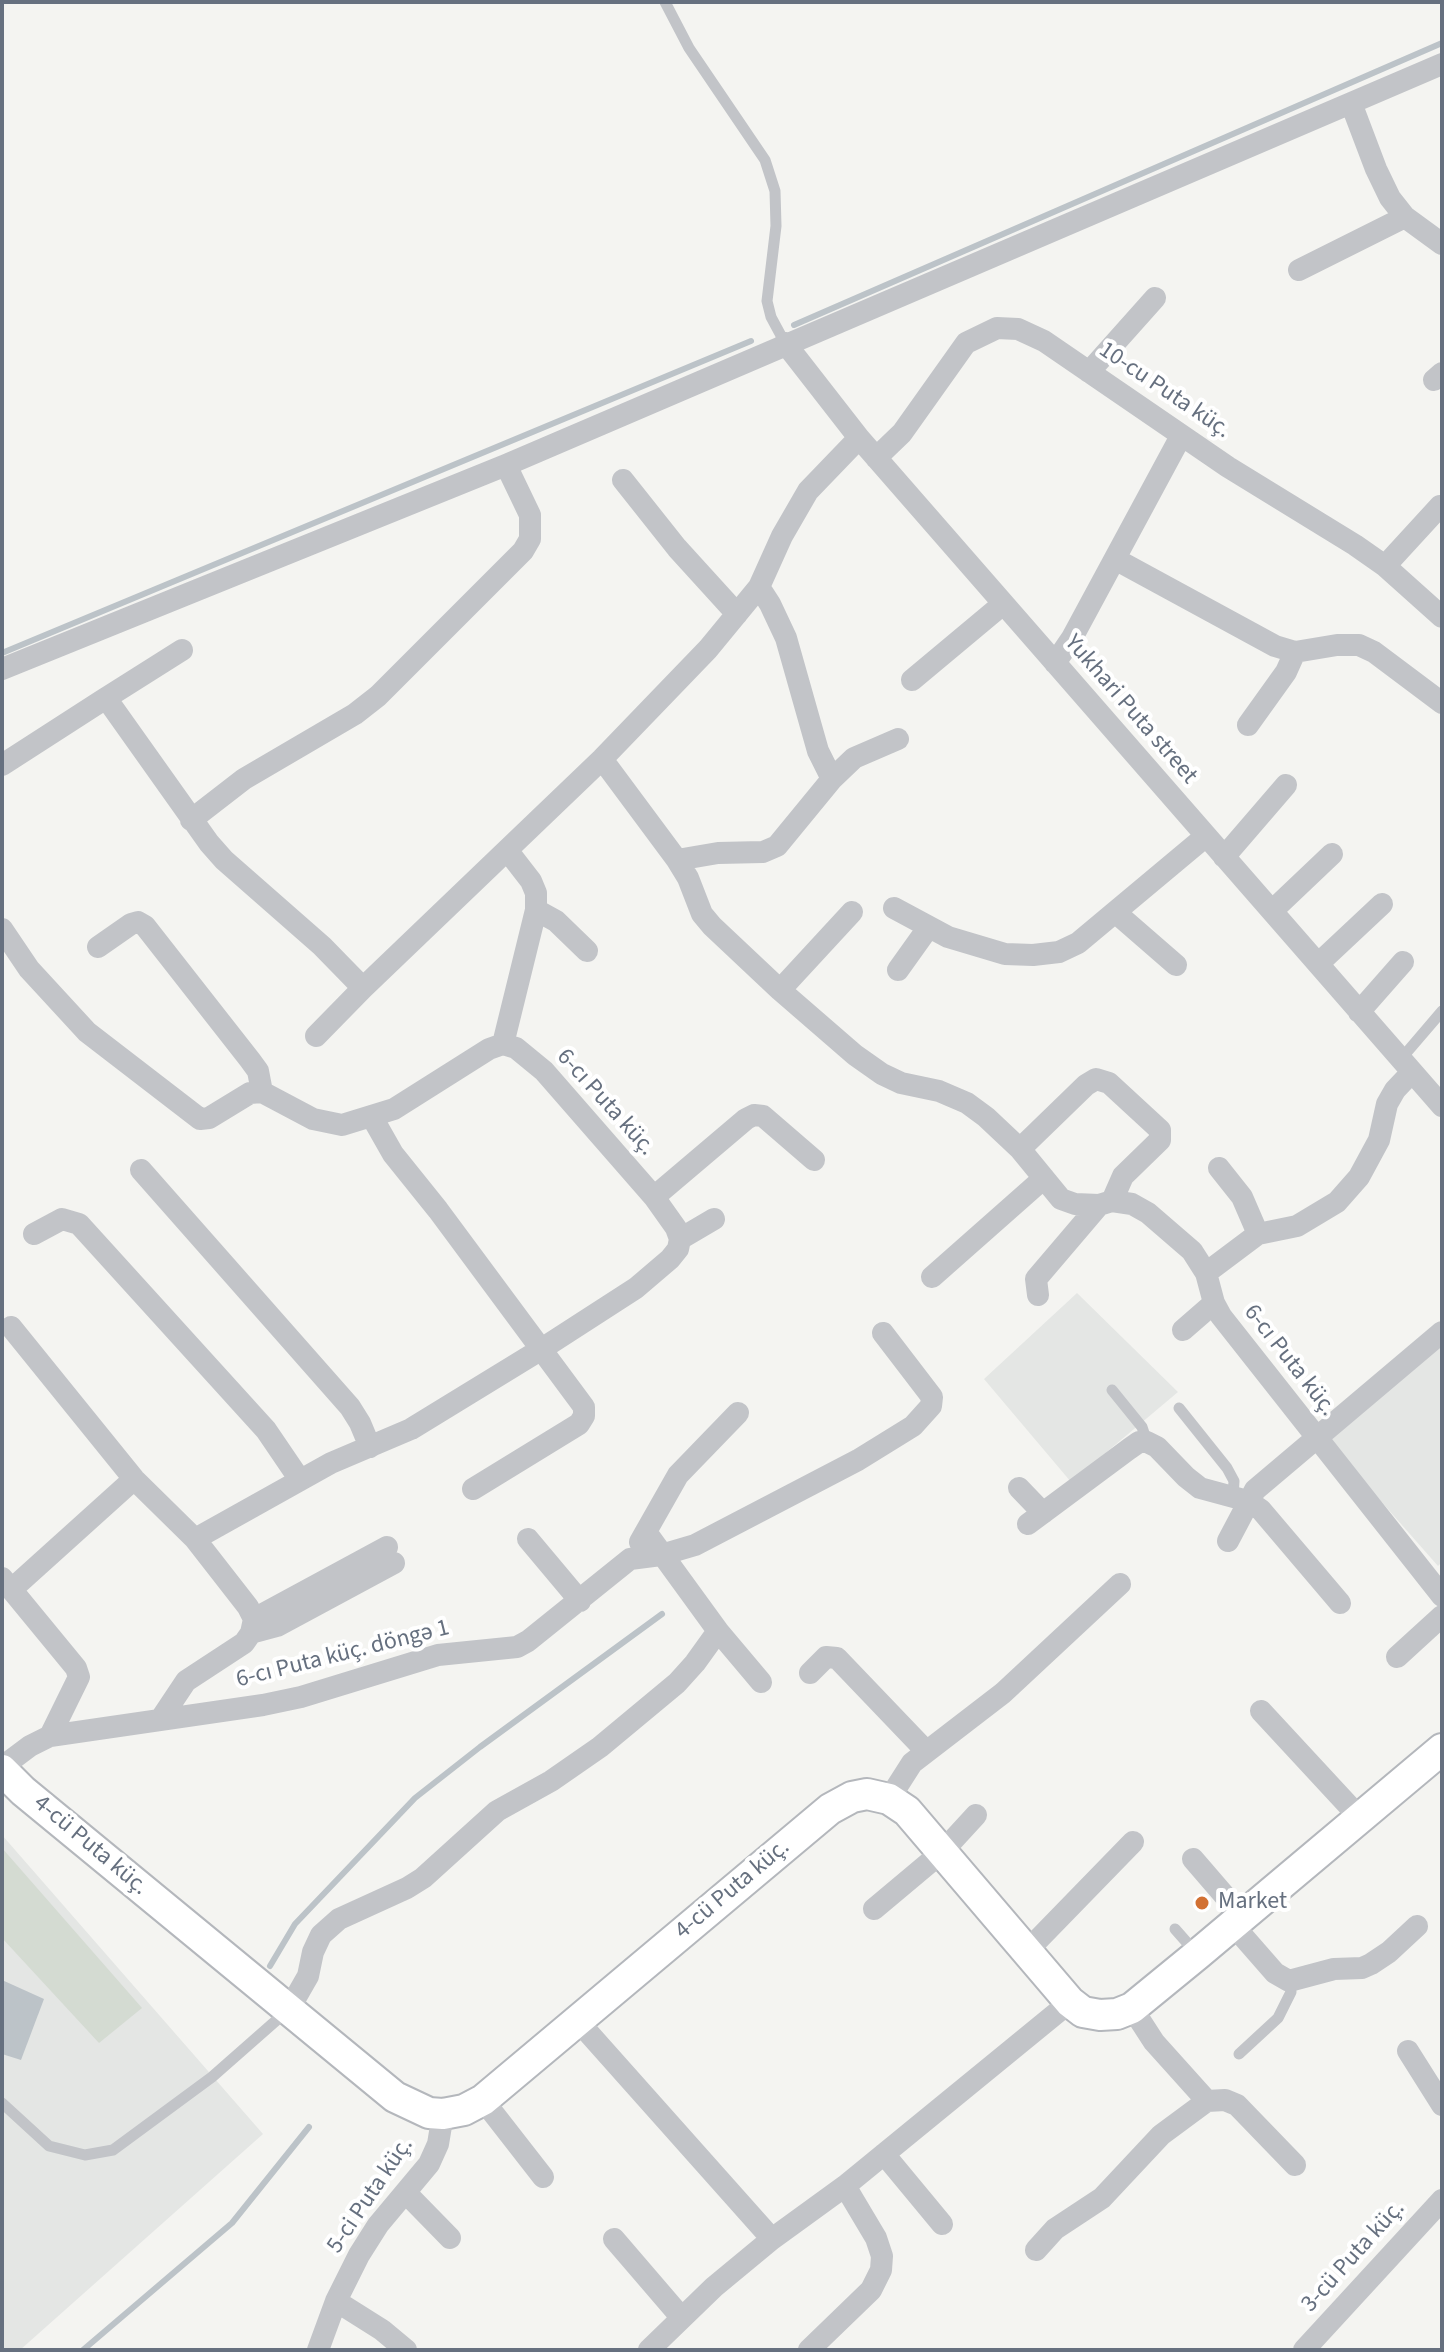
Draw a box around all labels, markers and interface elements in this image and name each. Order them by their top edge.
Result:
street label: 10-cu Puta küç. [1093,336,1235,446]
street label: Yukhari Puta street [1057,629,1203,791]
street label: 6-cı Puta küç. [550,1044,660,1162]
street label: 6-cı Puta küç. [1236,1299,1342,1423]
street label: 6-cı Puta küç. döngə 1 [233,1615,453,1695]
street label: 4-cü Puta küç. [27,1790,153,1902]
street label: 4-cü Puta küç. [670,1834,796,1946]
place label: Market [1218,1889,1287,1917]
marker: Market [1193,1894,1211,1912]
street label: 5-ci Puta küç. [322,2133,420,2259]
street label: 3-cü Puta küç. [1296,2195,1412,2319]

